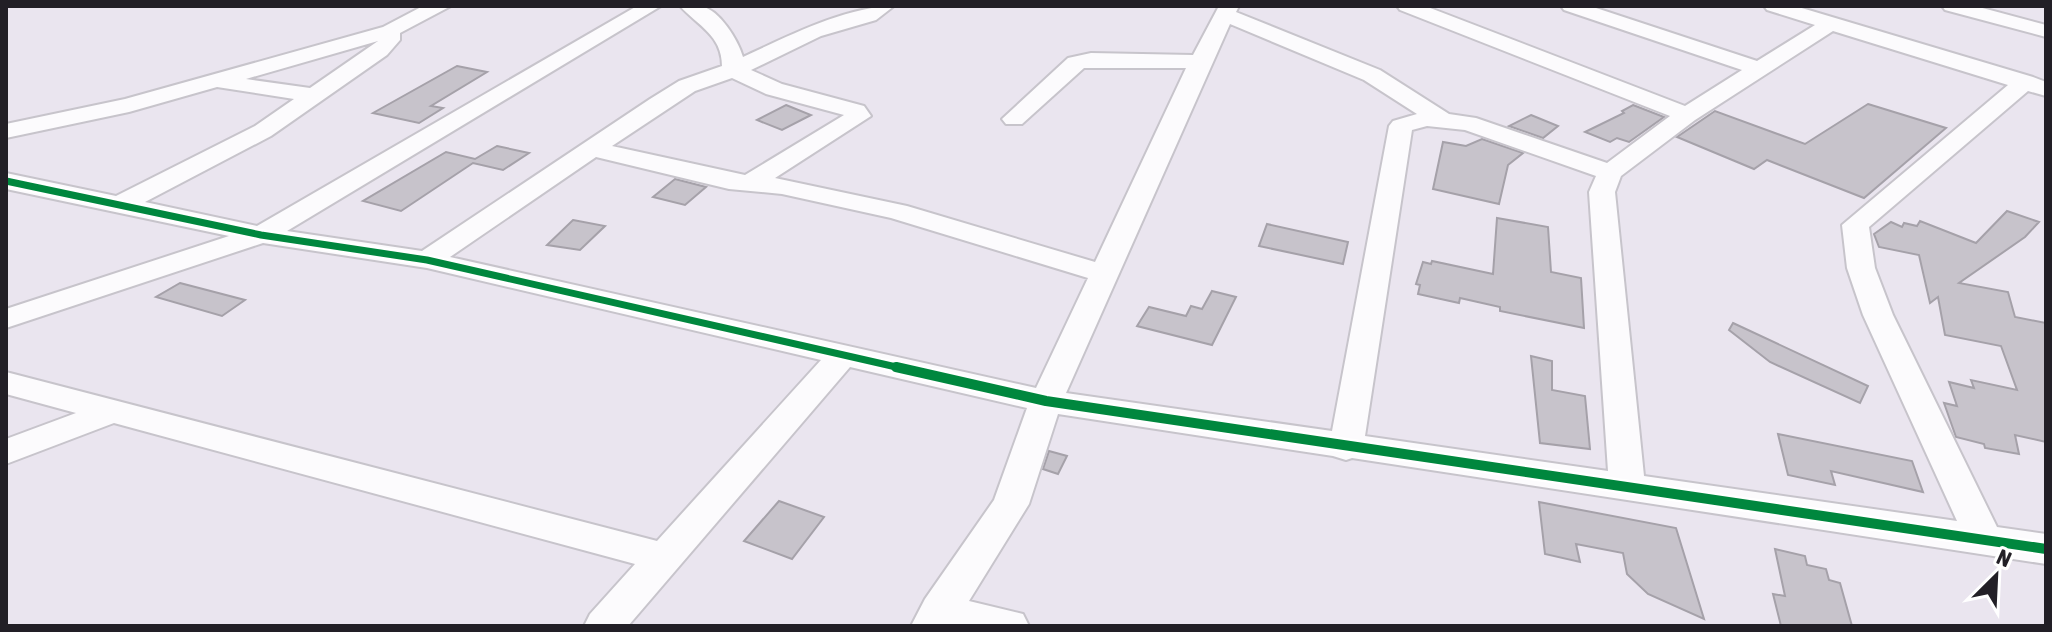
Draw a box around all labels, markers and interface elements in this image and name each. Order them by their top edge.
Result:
north arrow [1956,536,2036,616]
text: N [1993,543,2015,572]

